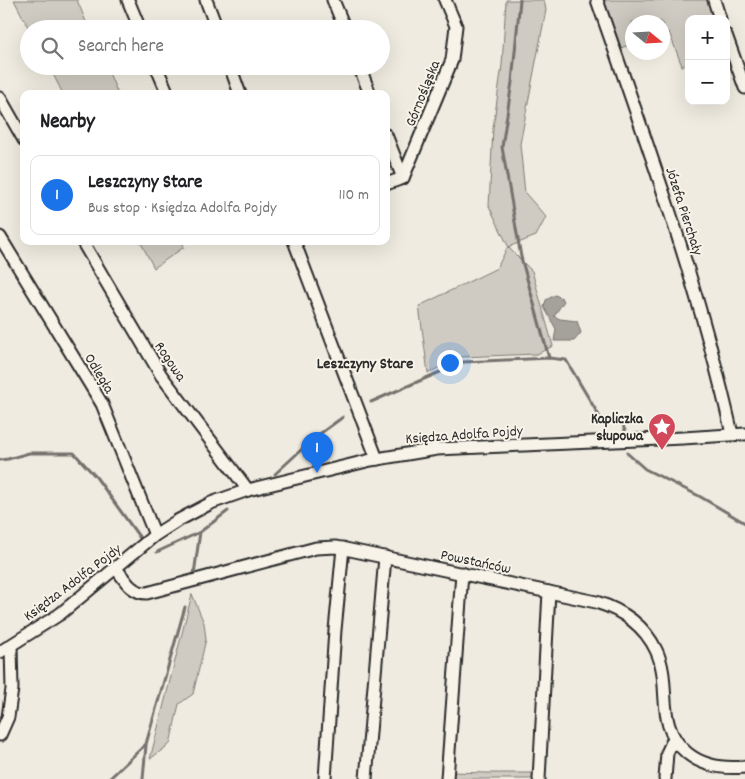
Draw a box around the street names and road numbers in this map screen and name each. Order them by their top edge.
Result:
street label: Górnośląska [401,56,447,130]
street label: Józefa Pierchały [658,165,708,260]
street label: Rogowa [148,338,191,387]
street label: Odległa [78,350,119,399]
street label: Księdza Adolfa Pojdy [405,421,524,451]
street label: Księdza Adolfa Pojdy [20,539,127,628]
street label: Powstańców [438,545,513,581]

